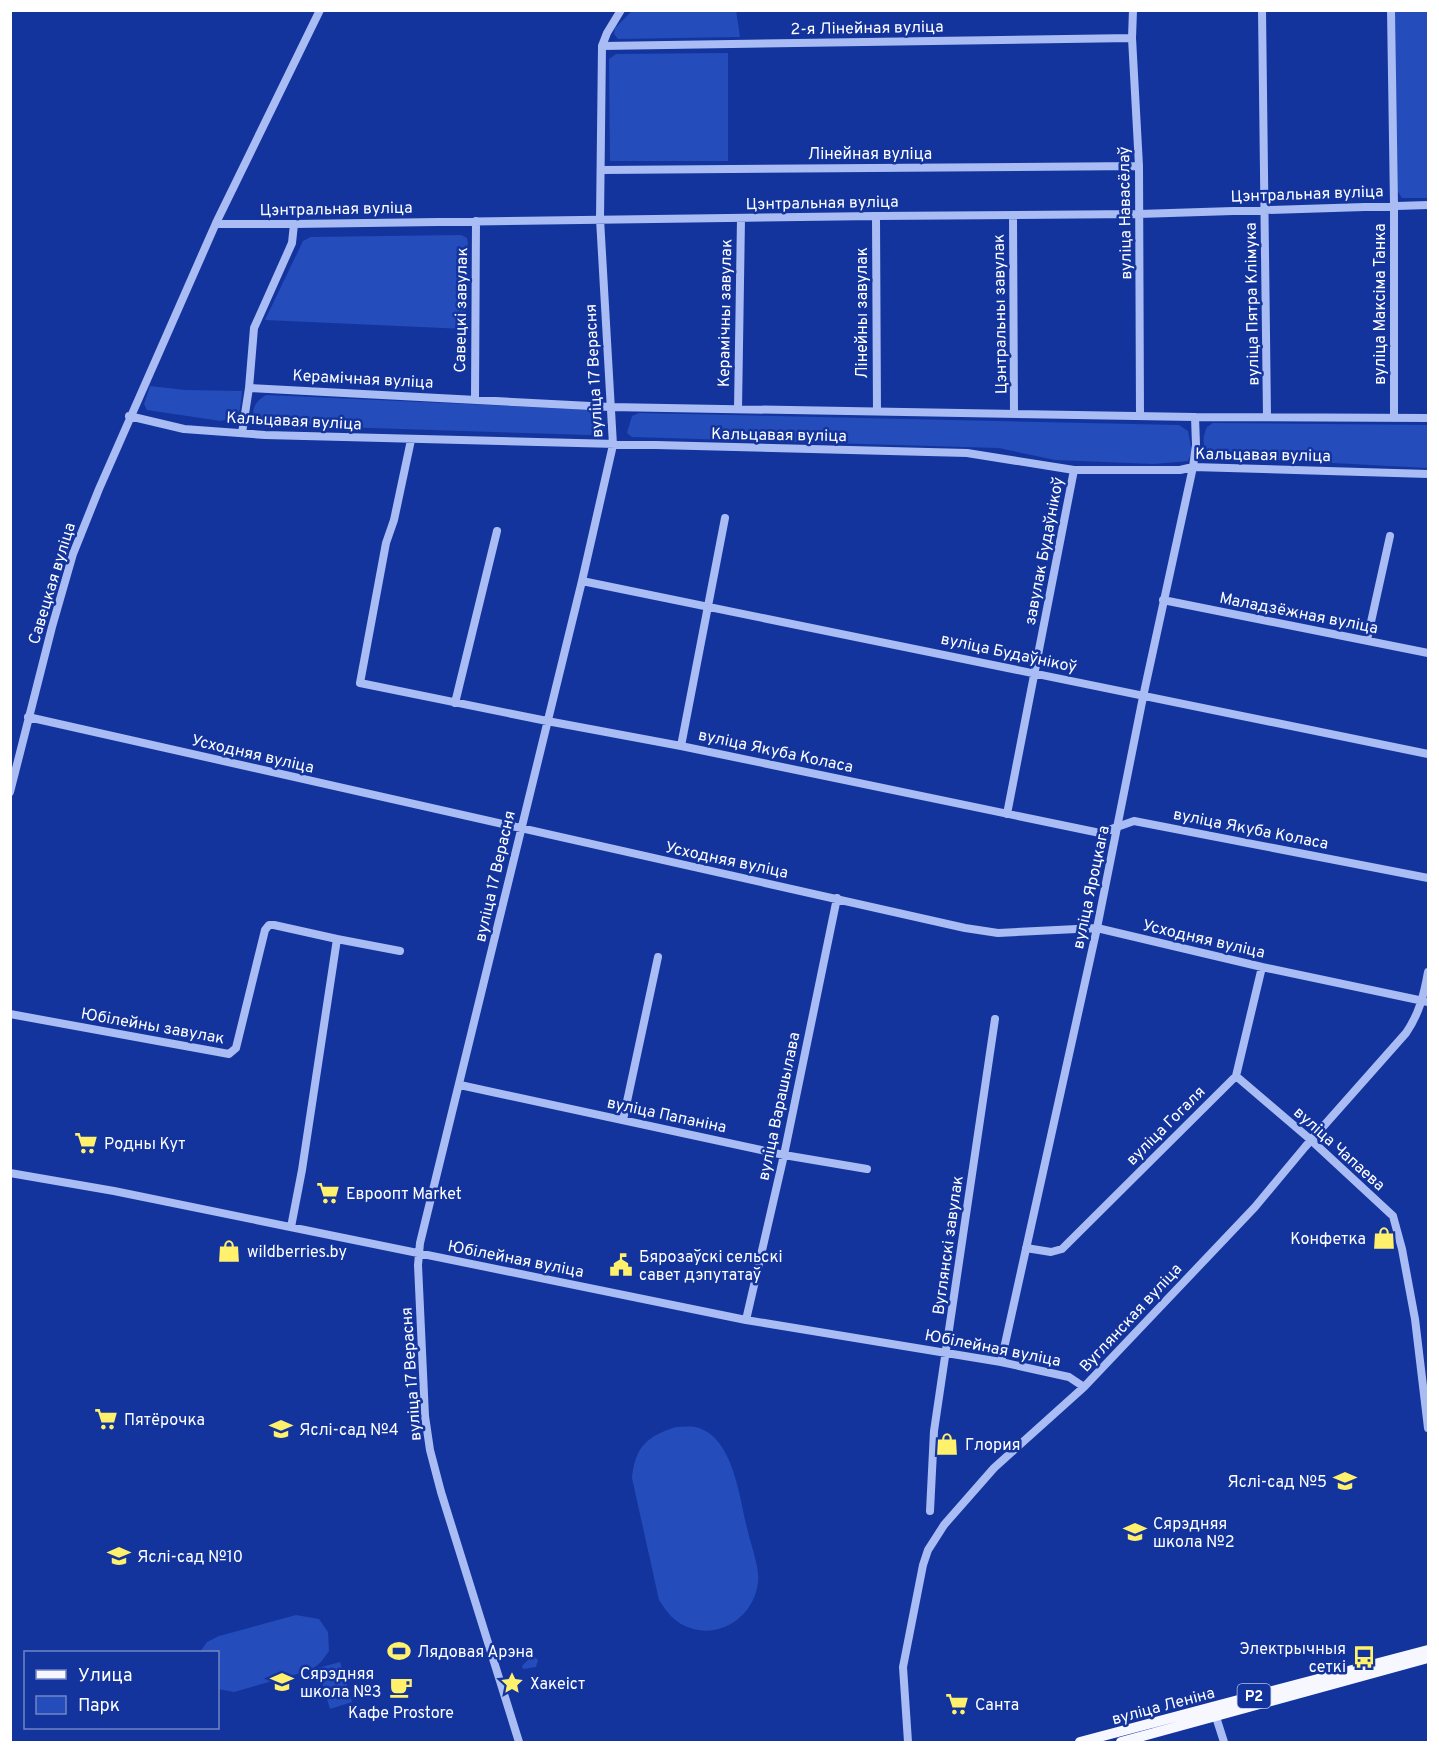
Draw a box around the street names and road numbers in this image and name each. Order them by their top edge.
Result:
street label: 2-я Лінейная вуліца [790,18,944,40]
street label: Лінейная вуліца [808,145,932,165]
street label: вуліца Навасёлаў [1115,146,1137,280]
street label: Цэнтральная вуліца [1230,182,1384,208]
street label: Цэнтральная вуліца [745,193,899,215]
street label: Цэнтральная вуліца [259,199,413,221]
street label: вуліца Пятра Клімука [1242,222,1264,386]
street label: вуліца Максіма Танка [1371,223,1391,385]
street label: Цэнтральны завулак [990,234,1012,394]
street label: Керамічны завулак [715,239,737,387]
street label: Савецкі завулак [451,247,473,373]
street label: Лінейны завулак [853,247,873,379]
street label: вуліца 17 Верасня [582,303,608,438]
street label: Керамічная вуліца [292,366,434,394]
street label: Кальцавая вуліца [226,408,362,436]
street label: Кальцавая вуліца [711,425,847,447]
street label: Кальцавая вуліца [1195,445,1331,467]
street label: завулак Будаўнікоў [1021,475,1069,627]
street label: Савецкая вуліца [25,520,81,647]
street label: Маладзёжная вуліца [1218,589,1380,639]
street label: вуліца Будаўнікоў [939,630,1078,678]
street label: вуліца Якуба Коласа [696,726,855,778]
street label: Усходняя вуліца [189,731,316,779]
street label: вуліца Якуба Коласа [1171,805,1330,855]
street label: вуліца 17 Верасня [471,809,521,944]
street label: вуліца Яроцкага [1069,824,1115,951]
street label: Усходняя вуліца [663,838,790,884]
street label: Усходняя вуліца [1140,916,1267,964]
street label: Юбілейны завулак [79,1004,226,1049]
street label: вуліца Варашылава [754,1030,805,1183]
street label: вуліца Гогаля [1123,1083,1210,1170]
street label: вуліца Папаніна [605,1094,728,1138]
street label: вуліца Чапаева [1289,1103,1389,1196]
street label: Вуглянскі завулак [929,1174,969,1316]
street label: Юбілейная вуліца [446,1237,585,1283]
street label: Вуглянская вуліца [1076,1260,1187,1377]
street label: вуліца 17 Верасня [397,1306,427,1441]
street label: Юбілейная вуліца [923,1326,1062,1372]
street label: вуліца Леніна [1110,1684,1217,1730]
road number: Р2 [1238,1684,1270,1708]

